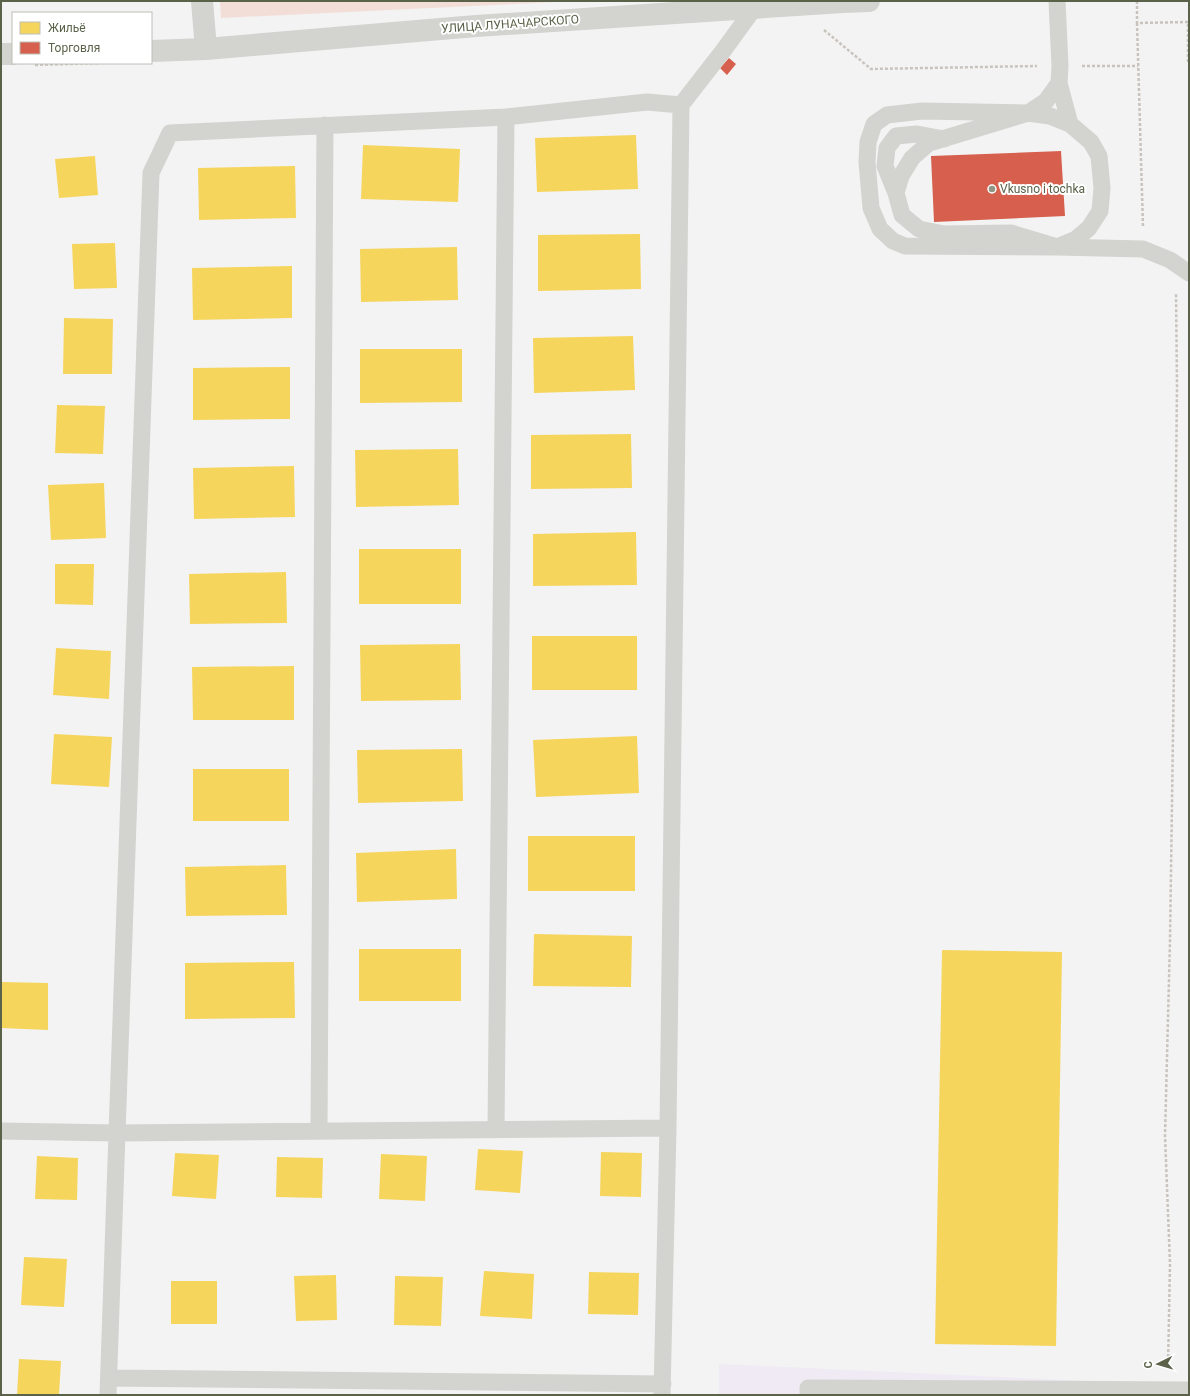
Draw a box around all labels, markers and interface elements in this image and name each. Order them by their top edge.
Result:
legend [12,12,152,64]
street label: УЛИЦА ЛУНАЧАРСКОГО [441,12,579,36]
text: Жильё [48,21,86,35]
text: Торговля [48,41,100,55]
place label: Vkusno i tochka [1000,182,1085,196]
marker: Vkusno i tochka [987,184,997,194]
north arrow [1138,1344,1178,1384]
text: С [1142,1361,1155,1369]

